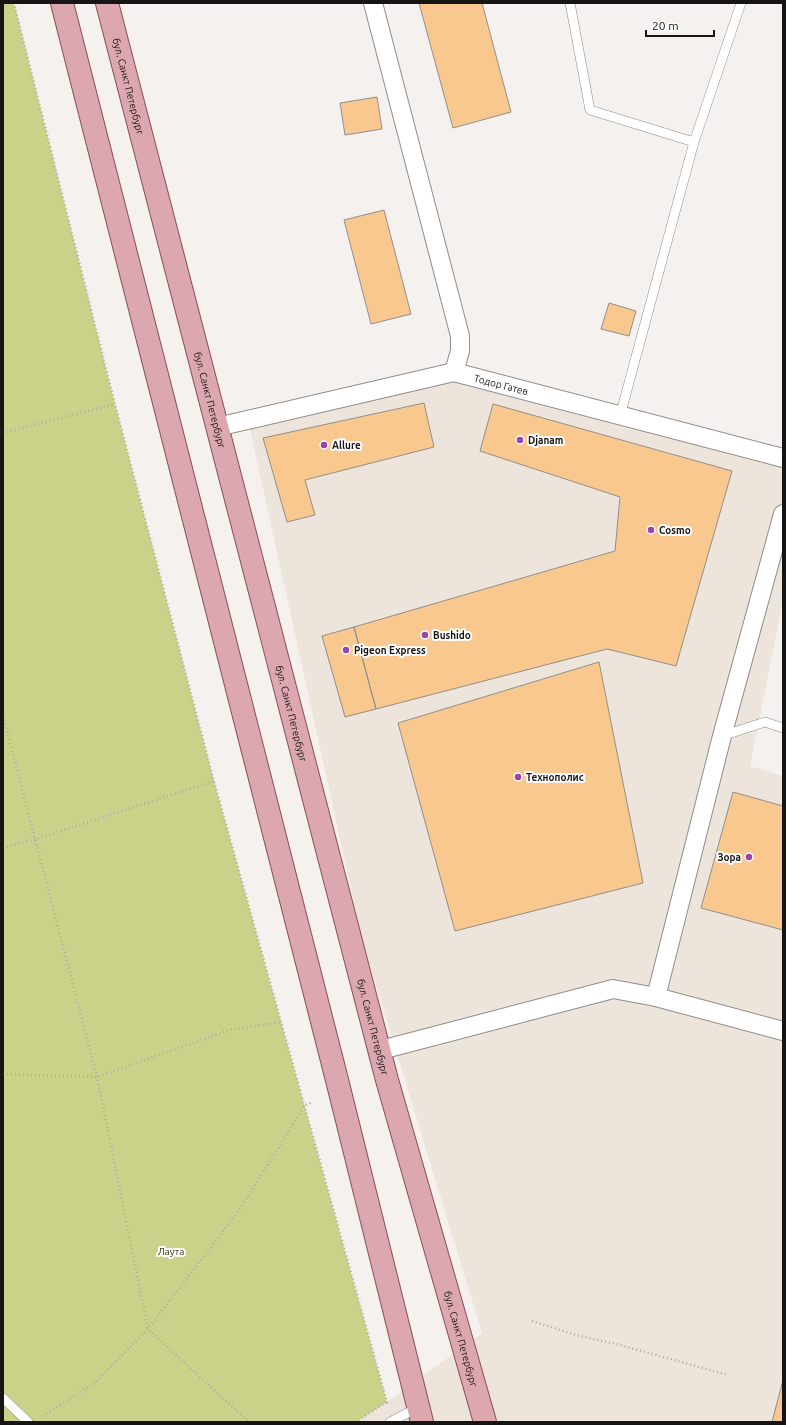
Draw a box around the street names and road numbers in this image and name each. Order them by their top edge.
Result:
street label: бул. Санкт Петербург [110,37,146,136]
street label: бул. Санкт Петербург [192,351,227,449]
street label: Тодор Гатев [473,372,529,397]
street label: бул. Санкт Петербург [273,664,309,763]
street label: бул. Санкт Петербург [355,978,391,1076]
street label: бул. Санкт Петербург [442,1290,480,1388]

